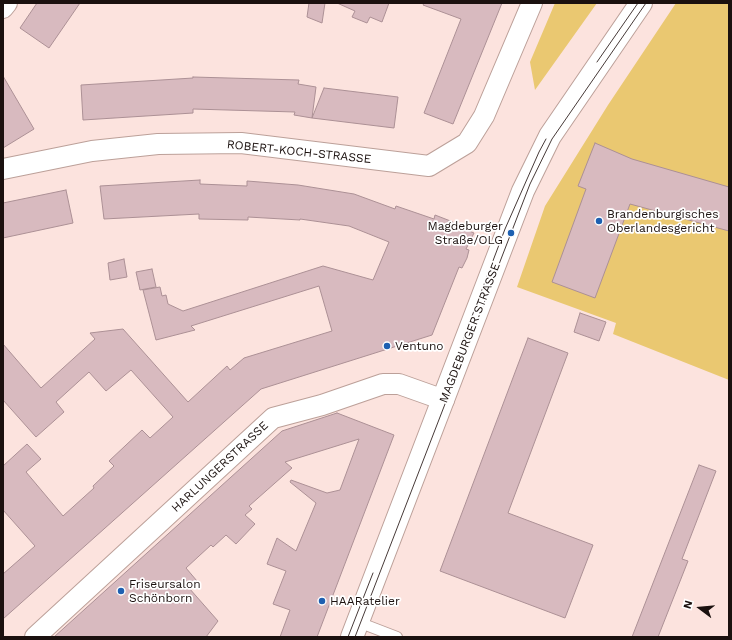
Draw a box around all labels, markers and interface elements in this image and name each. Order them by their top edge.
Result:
street label: ROBERT-KOCH-STRASSE [226,137,372,167]
place label: Brandenburgisches Oberlandesgericht [607,207,718,235]
marker: Brandenburgisches Oberlandesgericht [594,216,604,226]
place label: Magdeburger Straße/OLG [427,219,503,247]
marker: Magdeburger Straße/OLG [506,228,516,238]
street label: MAGDEBURGER STRASSE [437,261,503,405]
place label: Ventuno [395,339,444,353]
marker: Ventuno [382,341,392,351]
street label: HARLUNGERSTRASSE [169,419,271,515]
place label: Friseursalon Schönborn [129,577,201,605]
marker: Friseursalon Schönborn [116,586,126,596]
north arrow [680,588,720,628]
place label: HAARatelier [330,594,400,608]
marker: HAARatelier [317,596,327,606]
text: N [681,599,695,610]

